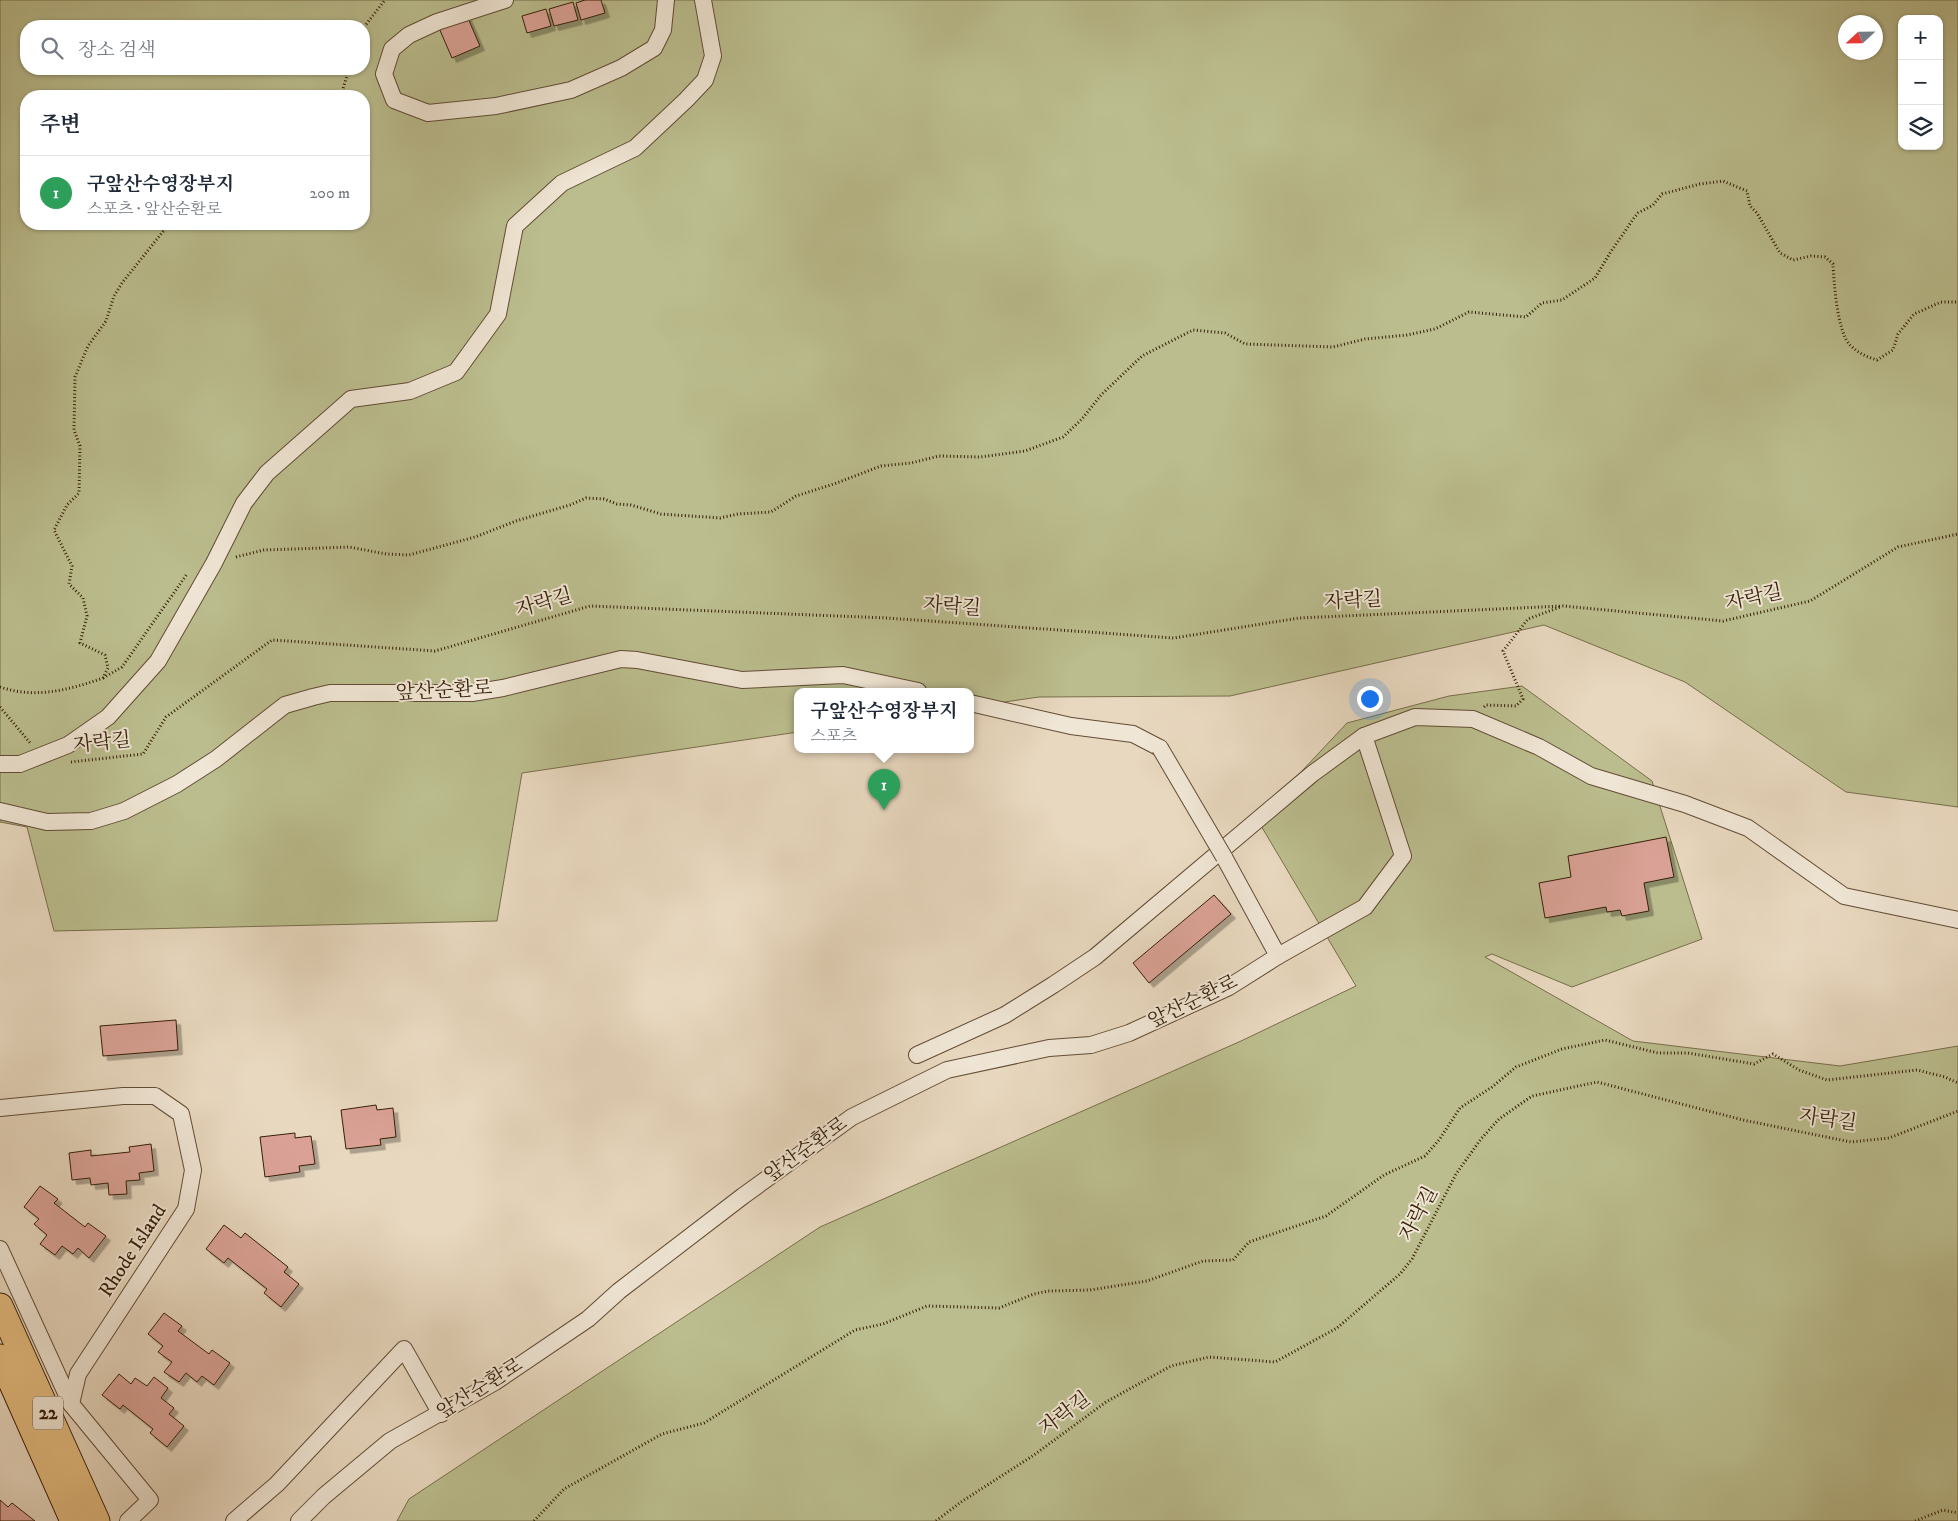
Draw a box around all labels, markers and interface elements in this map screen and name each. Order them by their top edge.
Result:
north arrow [1838,15,1883,60]
map controls [1898,15,1943,150]
button: + [1898,15,1943,60]
search box [20,20,370,75]
icon: search [38,34,66,62]
text: 장소 검색 [78,39,156,62]
button: − [1898,60,1943,105]
button: layers [1898,105,1943,150]
text: 주변 [40,112,81,138]
text: 구앞산수영장부지 [87,173,234,196]
text: 1 [53,183,59,203]
text: 200 m [309,183,350,203]
text: 스포츠 · 앞산순환로 [87,199,221,219]
street label: 자락길 [1723,580,1785,616]
street label: 자락길 [513,583,575,623]
street label: 자락길 [1323,587,1383,615]
street label: 자락길 [922,593,982,621]
street label: 앞산순환로 [395,676,493,706]
your location [1357,686,1383,712]
popup [794,688,974,753]
text: 구앞산수영장부지 [811,700,957,723]
text: 스포츠 [811,726,857,746]
street label: 자락길 [72,728,132,758]
pin: 1 [868,769,900,810]
street label: 앞산순환로 [1144,970,1242,1034]
street label: 자락길 [1798,1104,1858,1136]
street label: 앞산순환로 [760,1111,852,1189]
street label: 자락길 [1394,1183,1444,1245]
street label: Rhode Island [94,1200,172,1302]
street label: 앞산순환로 [432,1353,528,1425]
street label: 자락길 [1034,1387,1096,1441]
road number: 22 [33,1396,63,1430]

